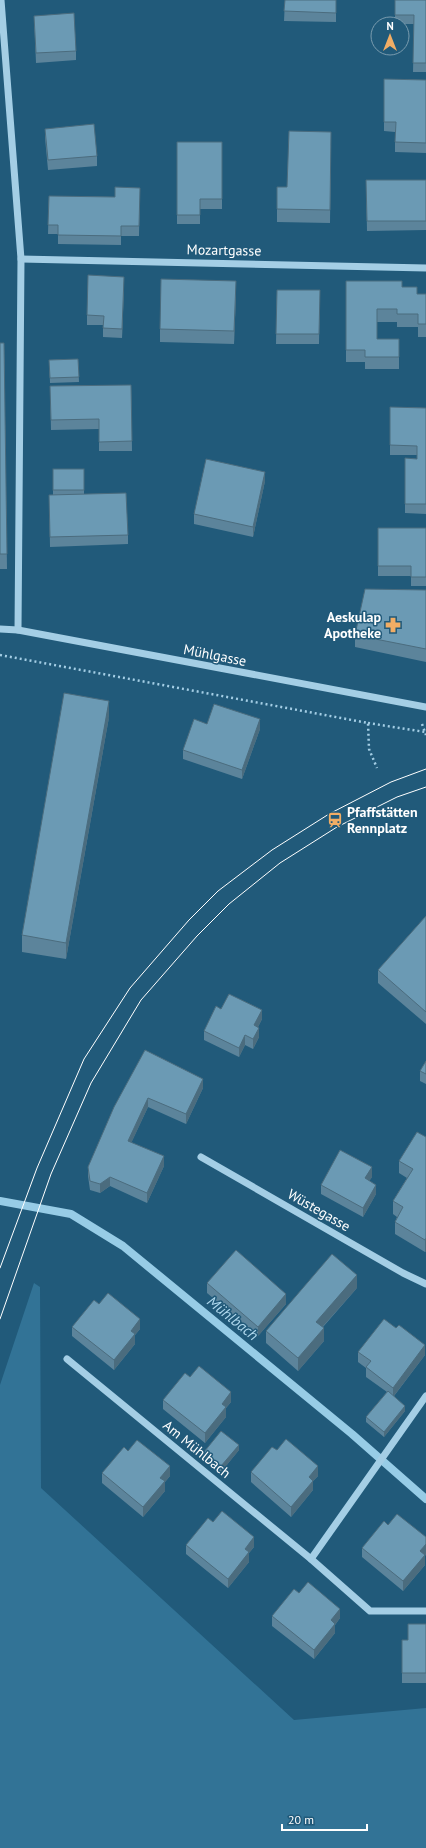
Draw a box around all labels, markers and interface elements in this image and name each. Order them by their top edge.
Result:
north arrow [370,16,410,56]
text: N [386,19,394,33]
street label: Mozartgasse [186,240,262,260]
place label: Aeskulap Apotheke [324,608,381,642]
pharmacy icon: Aeskulap Apotheke [384,616,402,634]
street label: Mühlgasse [182,640,248,670]
place label: Pfaffstätten Rennplatz [347,803,418,837]
station icon: Pfaffstätten Rennplatz [326,811,344,829]
street label: Wüstegasse [284,1185,354,1235]
water label: Mühlbach [204,1292,262,1344]
street label: Am Mühlbach [159,1416,235,1482]
scale bar [282,1806,367,1832]
text: 20 m [288,1812,314,1827]

